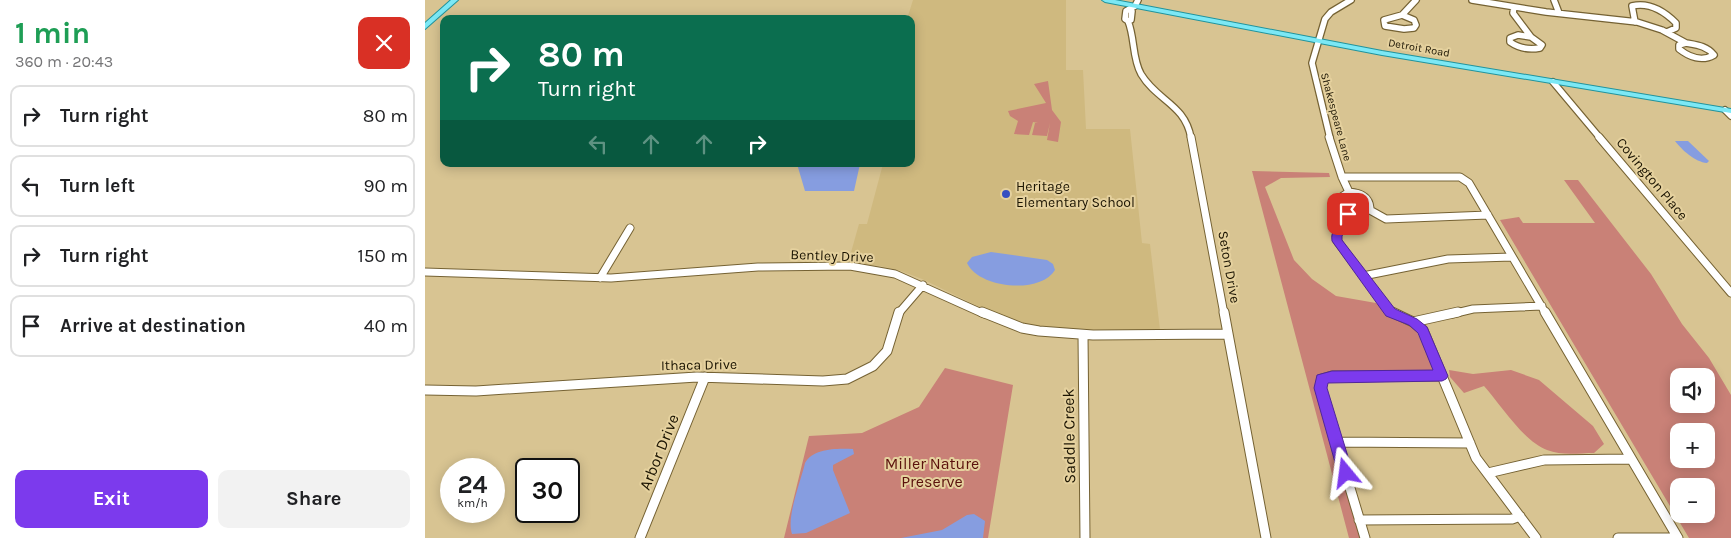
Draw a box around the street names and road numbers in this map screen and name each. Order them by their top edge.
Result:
street label: Detroit Road [1387,36,1451,60]
street label: Shakespeare Lane [1318,71,1354,163]
street label: Covington Place [1613,134,1691,224]
street label: Seton Drive [1214,230,1244,304]
street label: Bentley Drive [790,246,874,266]
street label: Ithaca Drive [661,356,737,374]
street label: Saddle Creek [1059,388,1079,484]
street label: Arbor Drive [635,411,683,493]

